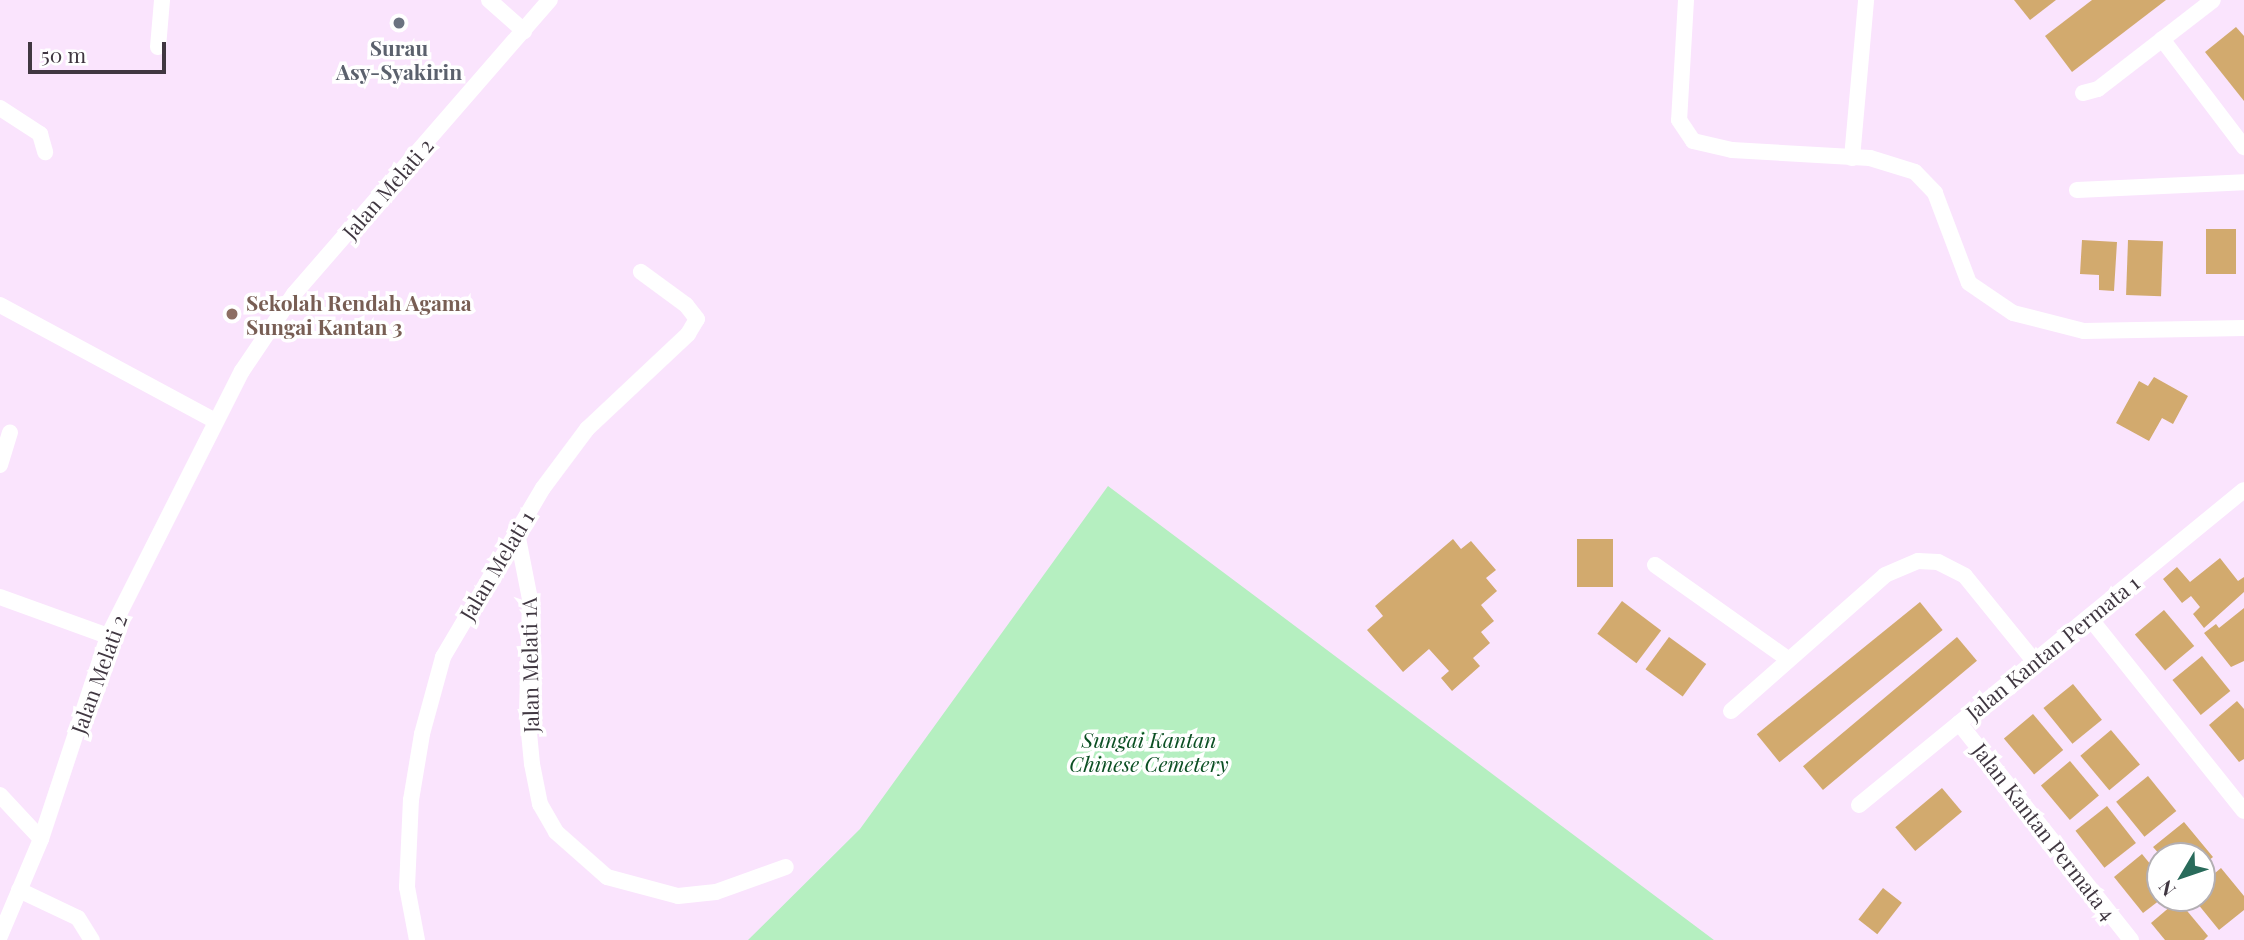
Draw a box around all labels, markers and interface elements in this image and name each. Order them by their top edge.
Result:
marker: Surau Asy-Syakirin [391,15,407,31]
scale bar [32,28,170,72]
place label: Surau Asy-Syakirin [336,34,462,84]
text: 50 m [41,40,86,68]
street label: Jalan Melati 2 [337,133,437,243]
place label: Sekolah Rendah Agama Sungai Kantan 3 [246,289,473,339]
marker: Sekolah Rendah Agama Sungai Kantan 3 [224,306,240,322]
street label: Jalan Melati 1 [454,506,538,624]
street label: Jalan Kantan Permata 1 [1960,569,2144,725]
street label: Jalan Melati 1A [515,597,543,733]
street label: Jalan Melati 2 [65,611,131,737]
park label: Sungai Kantan Chinese Cemetery [1069,726,1229,776]
street label: Jalan Kantan Permata 4 [1968,737,2122,925]
north arrow [2146,842,2216,912]
text: N [2152,875,2181,902]

